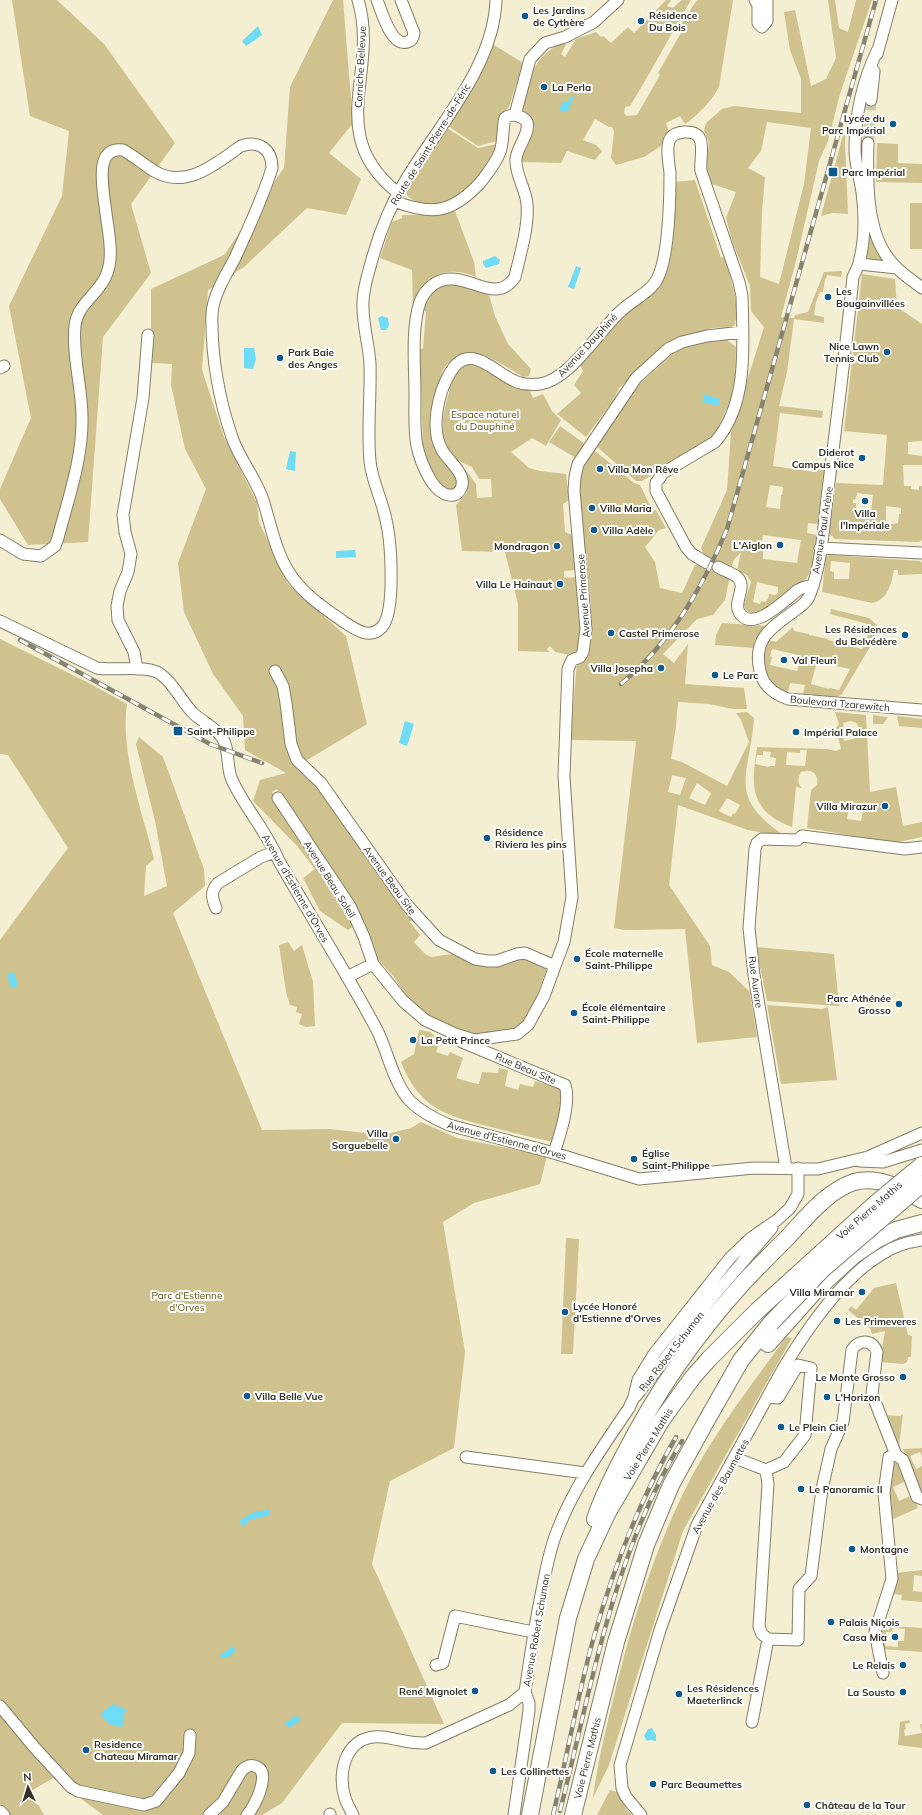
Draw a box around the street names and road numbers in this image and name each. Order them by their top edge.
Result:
street label: Corniche Bellevue [352,26,369,108]
street label: Route de Saint-Pierre-de-Féric [388,81,473,208]
street label: Avenue Dauphiné [555,311,620,380]
street label: Avenue Paul Arène [809,486,836,575]
street label: Avenue Primerose [574,554,593,638]
street label: Boulevard Tzarewitch [790,693,891,714]
street label: Avenue d'Estienne d'Orves [259,832,332,945]
street label: Avenue Beau Soleil [301,838,359,920]
street label: Avenue Beau Site [360,843,419,917]
street label: Rue Aurore [745,955,766,1009]
street label: Rue Beau Site [493,1050,558,1087]
street label: Avenue d'Estienne d'Orves [446,1118,568,1163]
street label: Voie Pierre Mathis [834,1178,905,1243]
street label: Rue Robert Schuman [636,1309,707,1394]
street label: Voie Pierre Mathis [621,1405,676,1483]
street label: Avenue des Baumettes [689,1437,752,1536]
street label: Avenue Robert Schuman [520,1572,553,1688]
street label: Voie Pierre Mathis [571,1716,604,1800]

